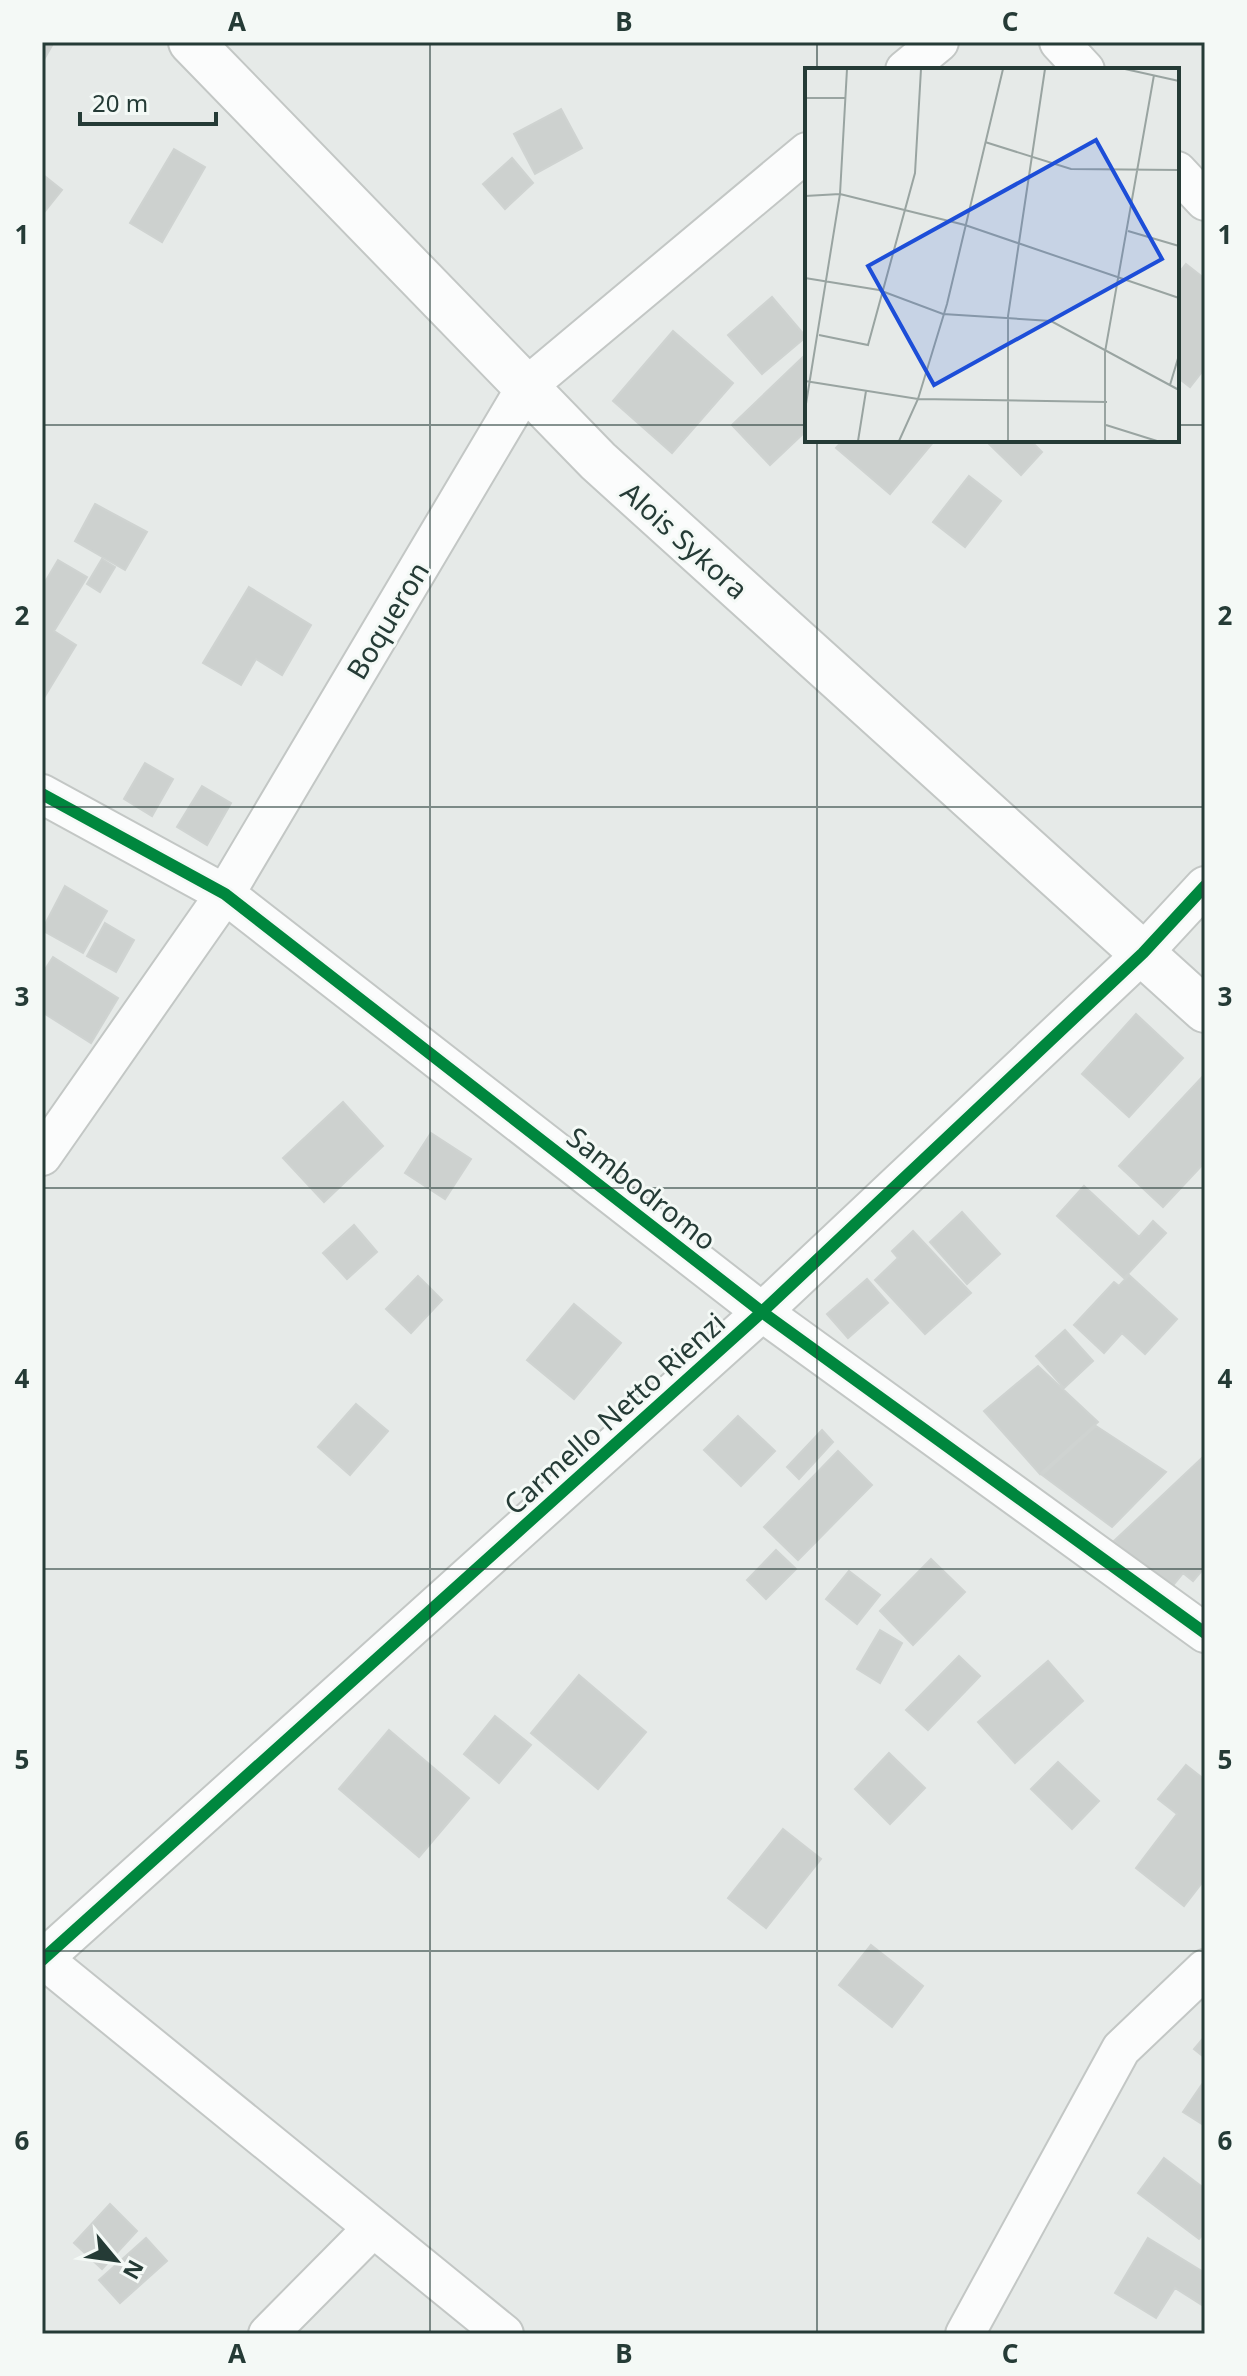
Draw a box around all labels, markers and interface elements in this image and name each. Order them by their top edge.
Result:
text: A [228,3,246,39]
text: B [615,3,633,39]
text: C [1002,3,1018,39]
inset map [805,68,1179,442]
scale bar [80,76,216,126]
text: 20 m [92,86,148,119]
text: 1 [15,216,29,252]
text: 1 [1218,216,1232,252]
street label: Alois Sykora [613,473,757,607]
street label: Boqueron [337,554,437,686]
text: 2 [15,597,30,633]
text: 2 [1218,597,1233,633]
text: 3 [15,978,29,1014]
text: 3 [1218,978,1232,1014]
street label: Sambodromo [559,1118,725,1258]
street label: Carmello Netto Rienzi [495,1303,733,1523]
text: 4 [15,1360,30,1396]
text: 4 [1218,1360,1233,1396]
text: 5 [15,1741,29,1777]
text: 5 [1218,1741,1232,1777]
text: 6 [15,2122,30,2158]
text: 6 [1218,2122,1233,2158]
north arrow [76,2220,156,2300]
text: N [117,2255,152,2285]
text: A [228,2335,246,2371]
text: B [615,2335,633,2371]
text: C [1002,2335,1018,2371]

